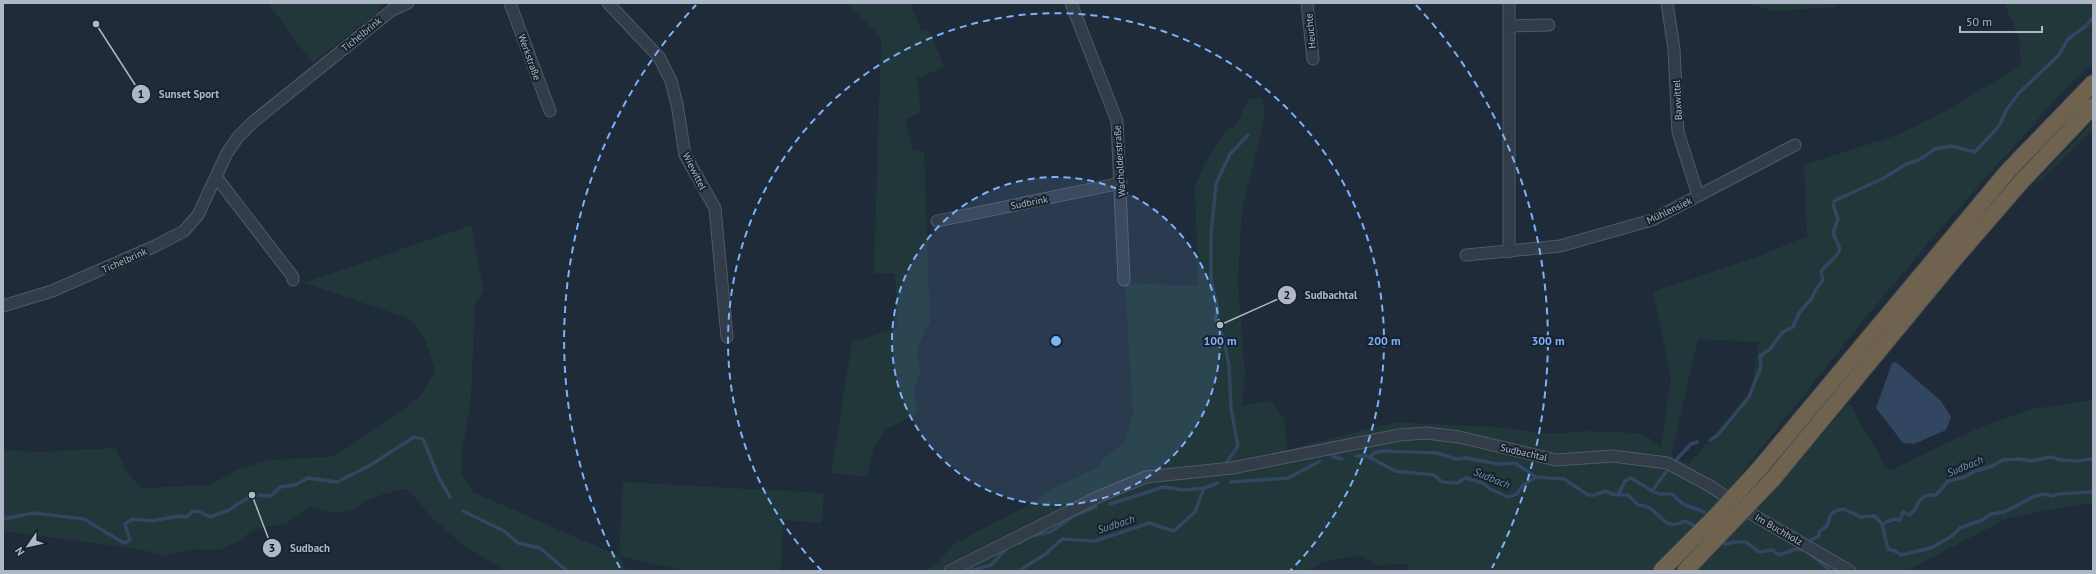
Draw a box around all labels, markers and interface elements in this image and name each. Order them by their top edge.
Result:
scale bar [1960,8,2042,34]
street label: Heuchte [1302,13,1319,49]
street label: Tichelbrink [339,14,384,55]
text: 50 m [1966,14,1992,29]
street label: Werkstraße [515,32,544,82]
street label: Baxwittel [1670,79,1685,121]
callout: Sunset Sport [131,83,227,106]
text: 1 [138,86,144,101]
text: Sunset Sport [159,87,219,101]
street label: Wacholderstraße [1111,125,1128,197]
street label: Wiewittel [680,150,710,192]
street label: Sudbrink [1009,192,1049,212]
street label: Mühlensiek [1644,194,1694,227]
street label: Tichelbrink [100,245,149,276]
callout: Sudbachtal [1277,283,1366,306]
text: 2 [1284,287,1290,302]
text: Sudbachtal [1305,288,1358,302]
text: 100 m [1203,333,1237,348]
text: 200 m [1367,333,1401,348]
text: 300 m [1531,333,1565,348]
centre of rings [1049,334,1063,348]
street label: Sudbachtal [1499,441,1549,464]
water label: Sudbach [1945,452,1986,480]
water label: Sudbach [1472,464,1513,492]
water label: Sudbach [1096,511,1137,537]
street label: Im Buchholz [1752,511,1805,548]
north arrow [8,526,48,566]
callout: Sudbach [262,536,338,559]
text: 3 [269,540,275,555]
text: Sudbach [290,541,330,555]
text: N [12,545,28,559]

